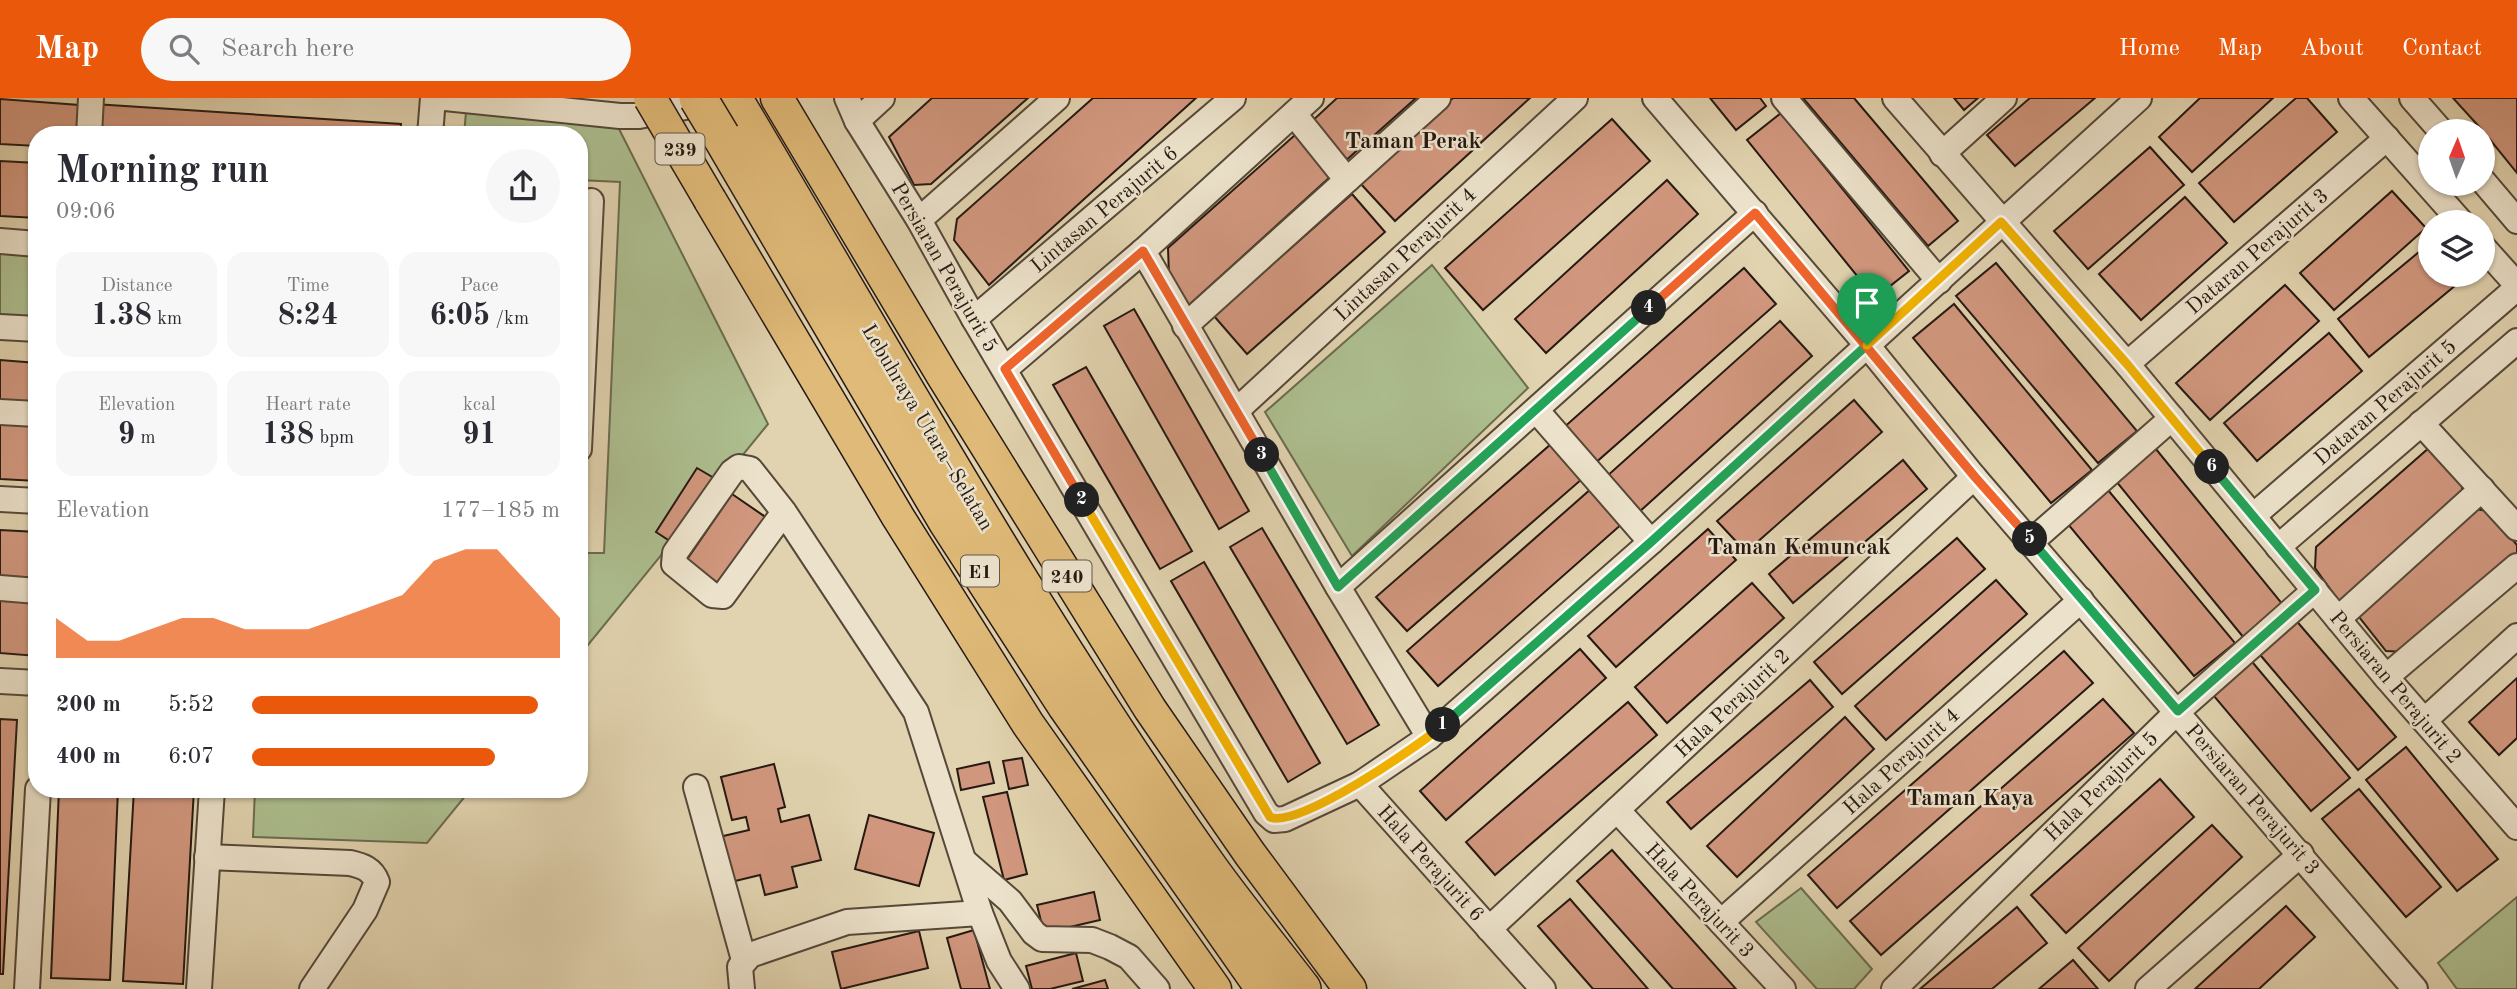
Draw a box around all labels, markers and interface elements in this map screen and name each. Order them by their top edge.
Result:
search box [141,18,631,81]
icon: search [165,30,203,68]
text: Map [35,33,99,66]
text: Search here [221,36,354,62]
text: Home [2119,37,2180,61]
text: Map [2218,37,2262,61]
text: About [2300,37,2364,61]
text: Contact [2402,37,2482,61]
north arrow [2418,119,2496,196]
map controls [2418,119,2495,287]
district label: Taman Perak [1345,130,1481,153]
road number: 239 [656,134,704,164]
street label: Lintasan Perajurit 6 [1027,143,1183,278]
button: share [486,149,560,223]
text: Morning run [56,153,269,191]
street label: Persiaran Perajurit 5 [887,179,1001,356]
street label: Lintasan Perajurit 4 [1331,184,1481,326]
street label: Dataran Perajurit 3 [2183,185,2333,319]
text: 09:06 [56,200,116,223]
button: layers [2418,210,2495,287]
pin [1837,273,1897,345]
text: Distance [101,277,172,296]
text: Time [287,277,329,296]
text: Pace [460,277,499,296]
icon: arrive [1848,284,1886,322]
pin: 4 [1632,290,1666,326]
text: 4 [1643,298,1654,317]
text: 1.38 [91,301,152,331]
text: 8:24 [278,301,338,331]
text: 6:05 [430,301,490,331]
text: km [152,310,182,329]
text: /km [490,310,529,329]
street label: Lebuhraya Utara–Selatan [857,321,997,534]
street label: Dataran Perajurit 5 [2311,336,2461,470]
text: Elevation [98,396,175,415]
text: Heart rate [265,396,351,415]
text: kcal [463,396,496,415]
text: 9 [118,420,135,450]
text: 138 [262,420,314,450]
text: 91 [462,420,497,450]
text: m [135,429,156,448]
text: bpm [314,429,354,448]
pin: 3 [1244,438,1280,472]
text: 3 [1256,445,1267,464]
pin: 6 [2194,450,2230,484]
text: 6 [2206,457,2217,476]
pin: 2 [1064,482,1100,518]
text: 2 [1076,490,1087,509]
text: Elevation [56,499,150,522]
text: 177–185 m [441,499,560,522]
pin: 5 [2012,522,2048,556]
text: 5 [2024,529,2035,548]
district label: Taman Kemuncak [1707,536,1891,559]
road number: E1 [961,556,999,586]
road number: 240 [1042,561,1092,592]
street label: Persiaran Perajurit 2 [2325,608,2465,768]
street label: Hala Perajurit 2 [1672,646,1794,762]
text: 200 m [56,693,121,716]
text: 5:52 [168,693,214,716]
street label: Hala Perajurit 4 [1840,705,1964,820]
pin: 1 [1426,708,1460,742]
text: 1 [1437,715,1448,734]
street label: Persiaran Perajurit 3 [2181,721,2323,879]
street label: Hala Perajurit 5 [2041,728,2163,846]
text: 400 m [56,745,121,768]
text: 6:07 [168,745,214,768]
district label: Taman Kaya [1906,787,2034,810]
street label: Hala Perajurit 6 [1372,802,1487,926]
street label: Hala Perajurit 3 [1641,840,1757,962]

